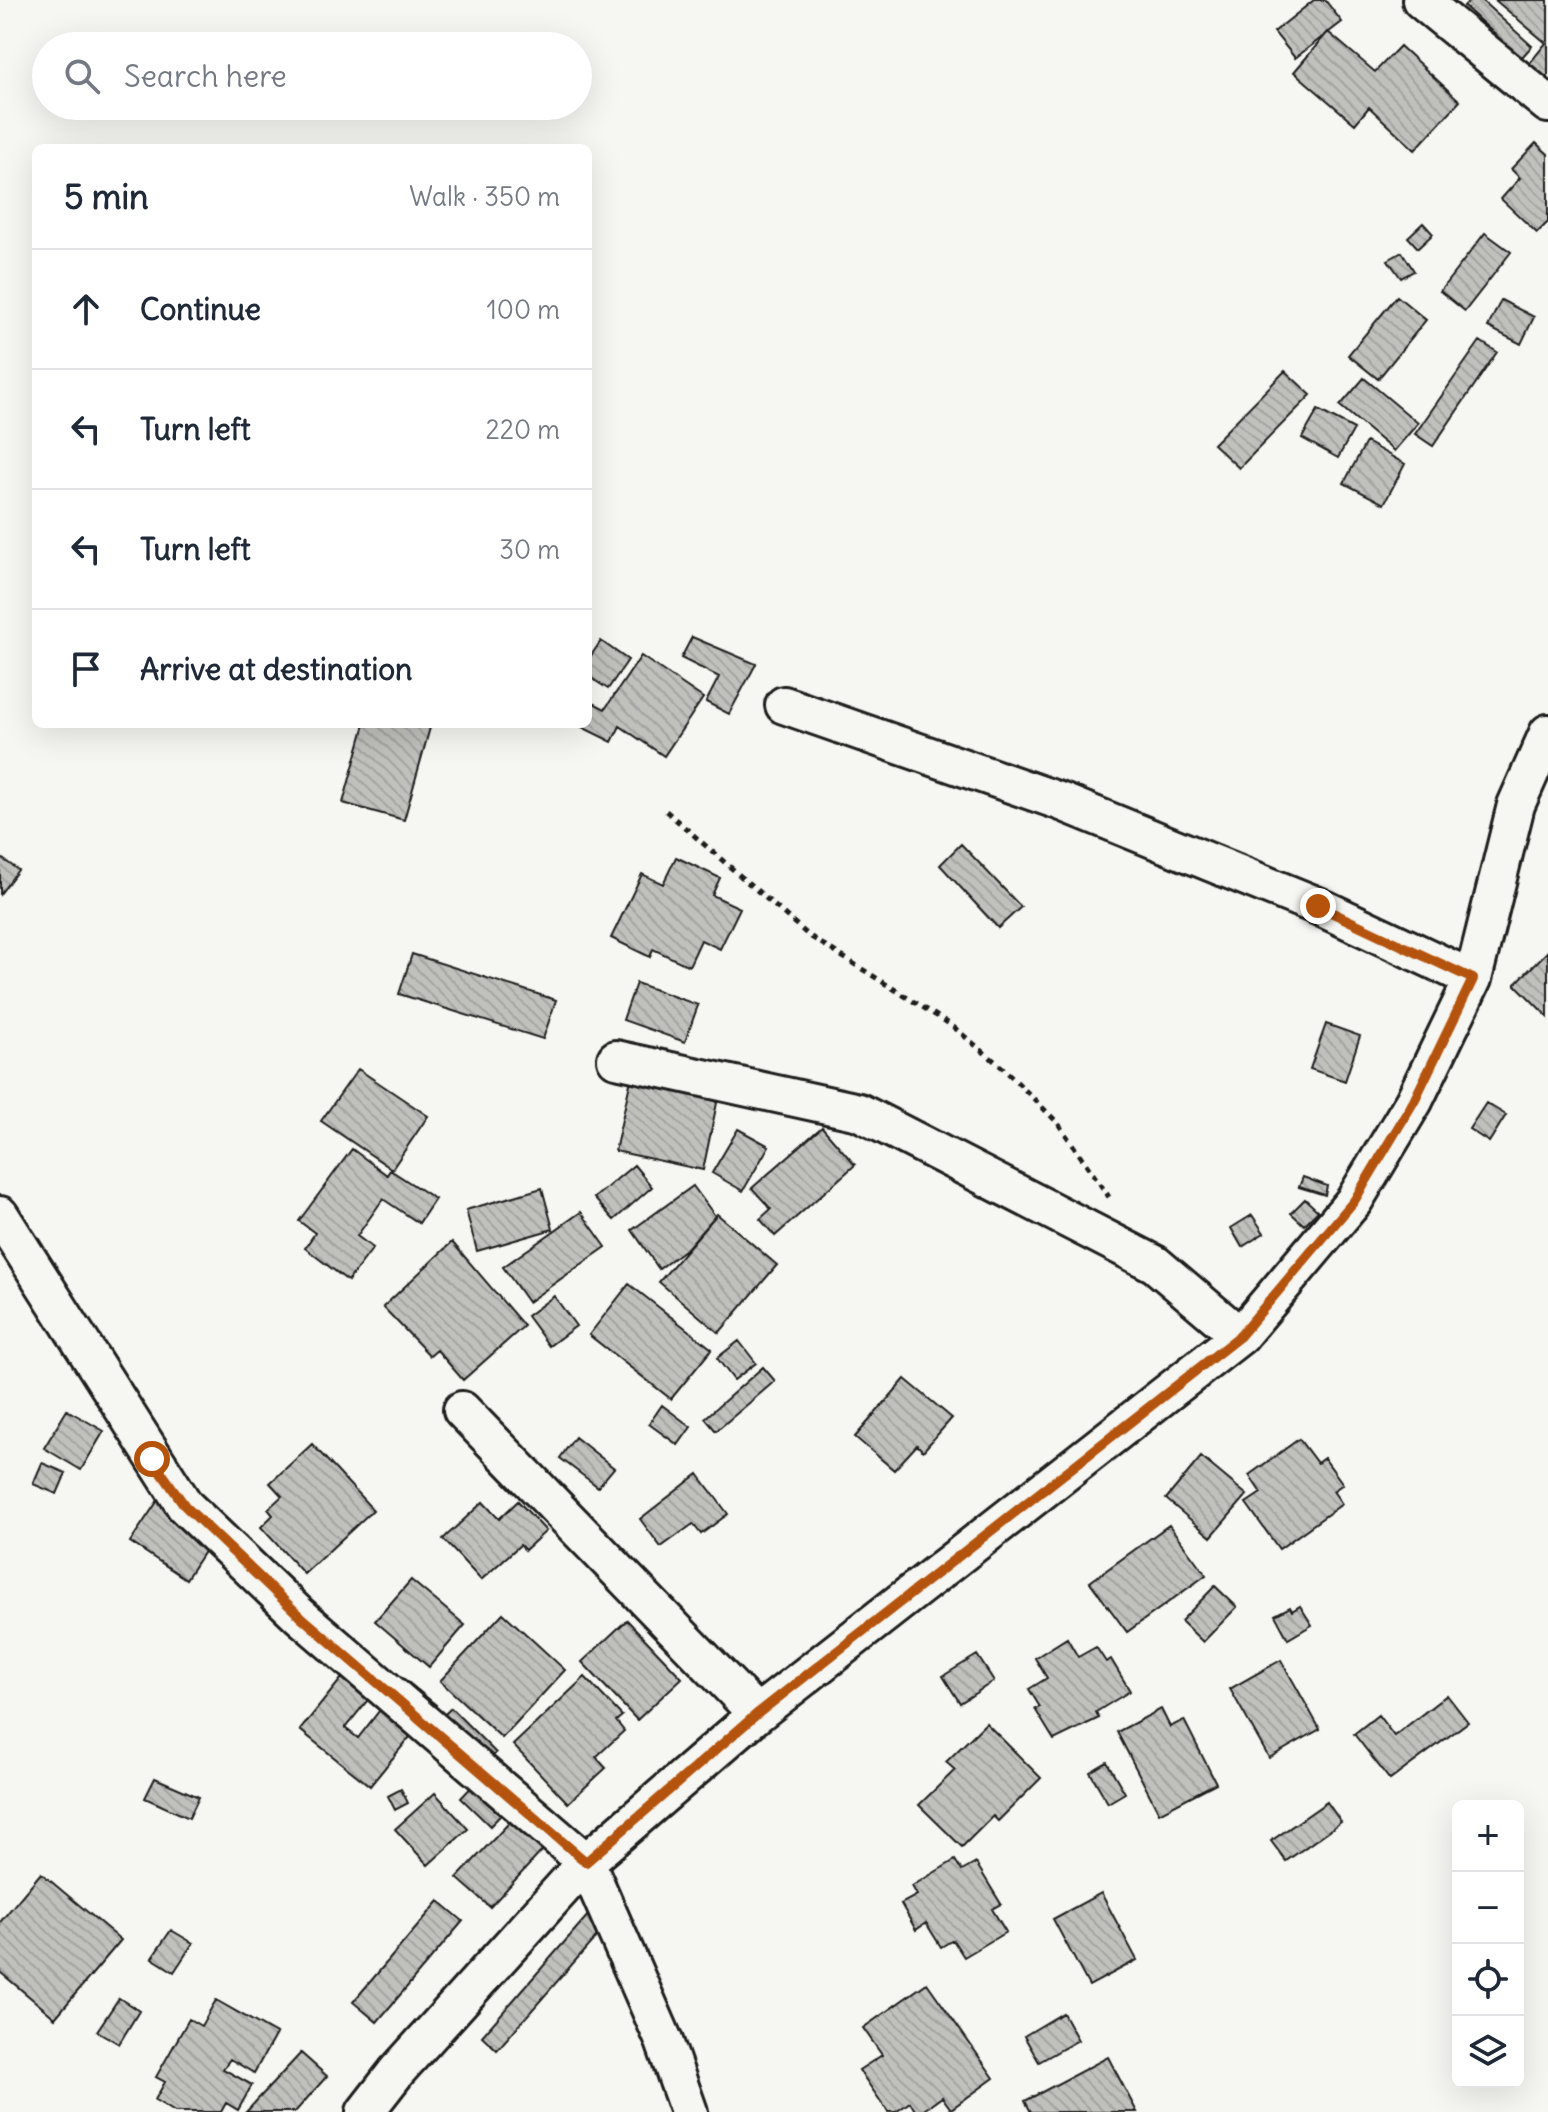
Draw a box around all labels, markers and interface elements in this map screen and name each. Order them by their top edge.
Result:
search box [32,32,592,120]
icon: search [60,54,104,98]
text: Search here [124,57,287,95]
text: 5 min [64,175,149,218]
text: Walk · 350 m [409,180,560,213]
icon: ahead [64,287,108,331]
text: Continue [140,290,261,328]
text: 100 m [486,293,560,326]
icon: left [64,407,108,451]
text: Turn left [140,410,251,448]
text: 220 m [485,413,560,446]
icon: left [64,527,108,571]
text: Turn left [140,530,251,568]
text: 30 m [499,533,560,566]
icon: arrive [64,647,108,691]
text: Arrive at destination [140,650,412,688]
route end [1300,888,1336,924]
route start [134,1441,170,1477]
map controls [1452,1800,1524,2088]
button: + [1452,1800,1524,1872]
button: − [1452,1872,1524,1944]
button: locate [1452,1944,1524,2016]
button: layers [1452,2016,1524,2088]

